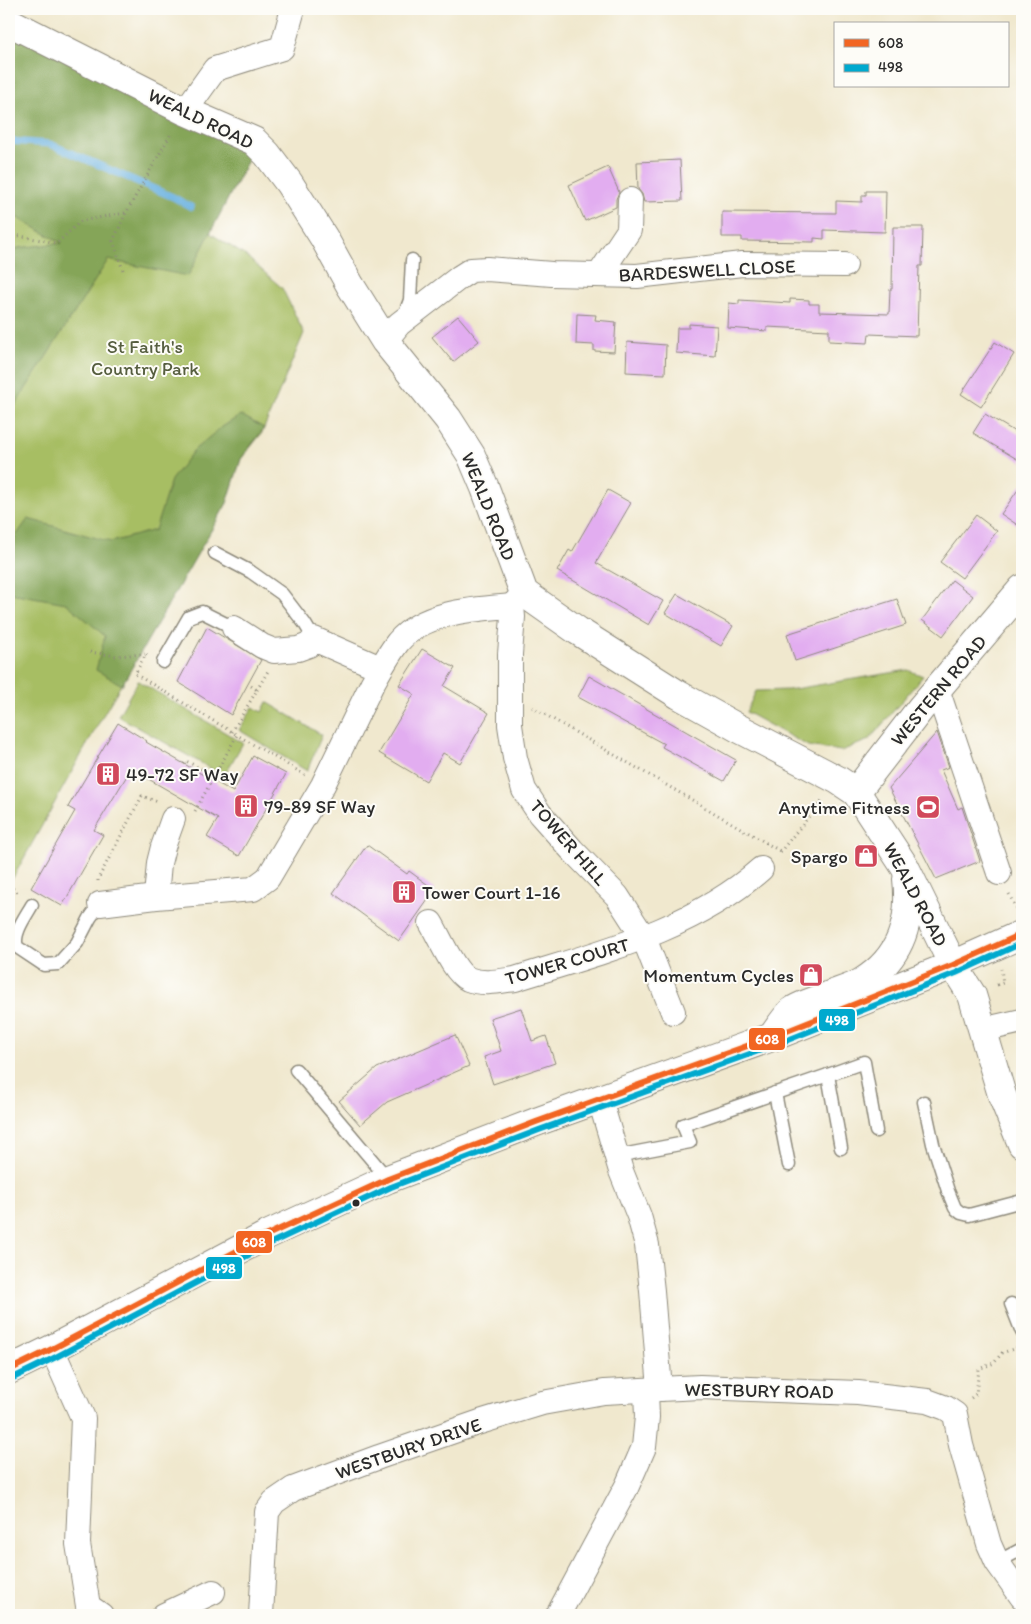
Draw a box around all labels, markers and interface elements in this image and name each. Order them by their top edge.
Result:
legend [834,22,1008,88]
text: 608 [878,34,903,52]
text: 498 [878,58,903,76]
street label: WEALD ROAD [144,83,257,154]
street label: BARDESWELL CLOSE [618,254,796,287]
park label: St Faith's Country Park [91,335,199,380]
street label: WEALD ROAD [456,449,521,564]
street label: WESTERN ROAD [885,630,991,750]
building icon: 49-72 SF Way [95,761,121,787]
place label: 49-72 SF Way [126,763,238,786]
building icon: 79-89 SF Way [233,793,259,819]
sports icon: Anytime Fitness [915,794,941,820]
place label: 79-89 SF Way [264,795,375,818]
street label: TOWER HILL [525,795,613,890]
place label: Anytime Fitness [778,796,910,819]
street label: WEALD ROAD [878,838,953,950]
shop icon: Spargo [853,843,879,869]
place label: Spargo [791,845,848,868]
building icon: Tower Court 1-16 [391,879,417,905]
place label: Tower Court 1-16 [422,881,561,904]
street label: TOWER COURT [502,933,632,990]
shop icon: Momentum Cycles [798,962,824,988]
place label: Momentum Cycles [643,964,794,987]
line badge: 498 [818,1008,856,1032]
text: 498 [825,1012,849,1029]
line badge: 608 [748,1027,786,1051]
text: 608 [755,1031,779,1048]
unlabelled marker [351,1198,361,1208]
line badge: 608 [235,1230,273,1254]
text: 608 [242,1234,266,1251]
line badge: 498 [205,1256,243,1280]
text: 498 [212,1260,236,1277]
street label: WESTBURY ROAD [684,1378,834,1403]
street label: WESTBURY DRIVE [332,1413,484,1484]

